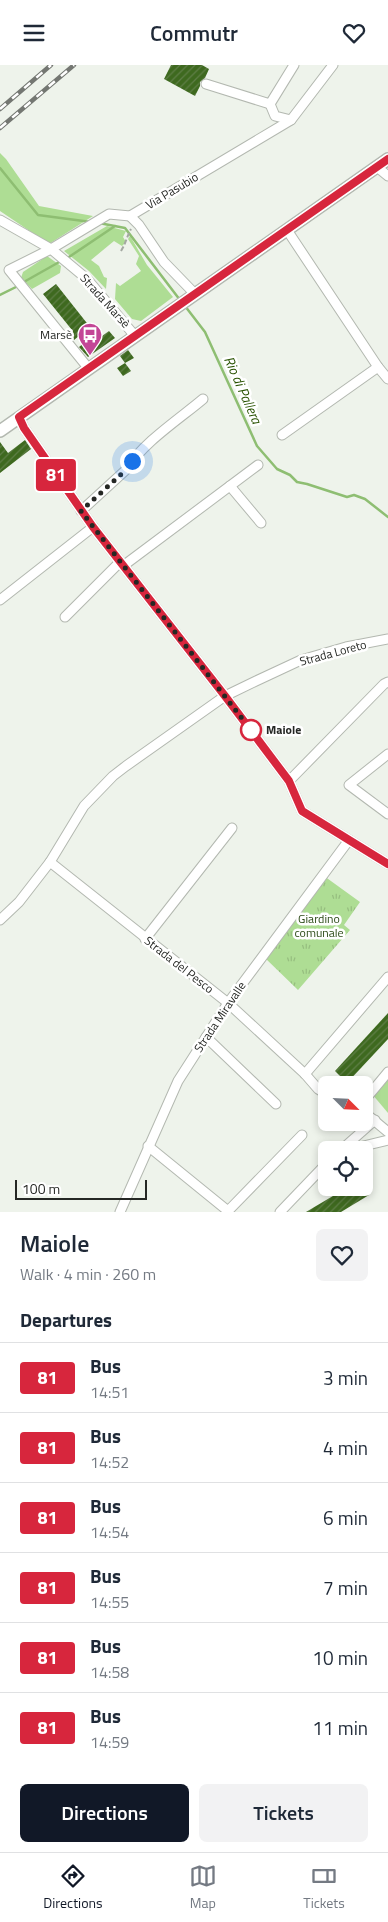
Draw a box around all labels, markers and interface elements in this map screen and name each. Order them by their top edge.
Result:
text: Commutr [150,16,238,50]
icon: menu [20,19,48,47]
icon: heart [340,19,368,47]
street label: Via Pasubio [142,167,202,214]
street label: Strada Marsè [76,269,135,332]
bus stop icon: Marsè [77,322,103,356]
place label: Marsè [40,325,72,344]
water label: Rio di Pallera [219,353,268,428]
your location [120,449,145,474]
line badge: 81 [34,459,78,491]
text: 81 [46,461,66,488]
street label: Strada Loreto [297,634,368,671]
marker: Maiole [240,719,262,741]
place label: Maiole [266,720,301,739]
park label: Giardino comunale [294,909,344,942]
street label: Strada del Pesco [140,931,218,998]
street label: Strada Miravalle [189,977,250,1056]
north arrow [318,1076,372,1131]
map controls [318,1076,373,1196]
button: locate [318,1141,373,1196]
scale bar [15,1177,148,1200]
text: 100 m [22,1178,60,1199]
text: Maiole [20,1225,89,1261]
button: heart [316,1229,368,1281]
text: Walk · 4 min · 260 m [20,1262,156,1286]
text: Departures [20,1305,112,1334]
text: Bus [90,1351,121,1380]
text: 3 min [323,1363,368,1392]
text: 81 [37,1364,58,1391]
text: 14:51 [90,1380,129,1404]
text: Bus [90,1421,121,1450]
text: 4 min [323,1433,368,1462]
text: 81 [37,1434,58,1461]
text: 14:52 [90,1450,129,1474]
text: Bus [90,1491,121,1520]
text: 6 min [323,1503,368,1532]
text: 81 [37,1504,58,1531]
text: 14:54 [90,1520,129,1544]
text: Bus [90,1561,121,1590]
text: 7 min [323,1573,368,1602]
text: 81 [37,1574,58,1601]
text: 14:55 [90,1590,129,1614]
text: Bus [90,1631,121,1660]
text: 10 min [312,1643,368,1672]
text: 81 [37,1644,58,1671]
text: 14:58 [90,1660,129,1684]
text: Bus [90,1701,121,1730]
text: 11 min [312,1713,368,1742]
text: 81 [37,1714,58,1741]
text: 14:59 [90,1730,129,1754]
button: Directions [20,1784,189,1842]
button: Tickets [199,1784,368,1842]
tab: Directions [43,1862,103,1913]
tab: Map [189,1862,217,1913]
tab: Tickets [303,1862,345,1913]

